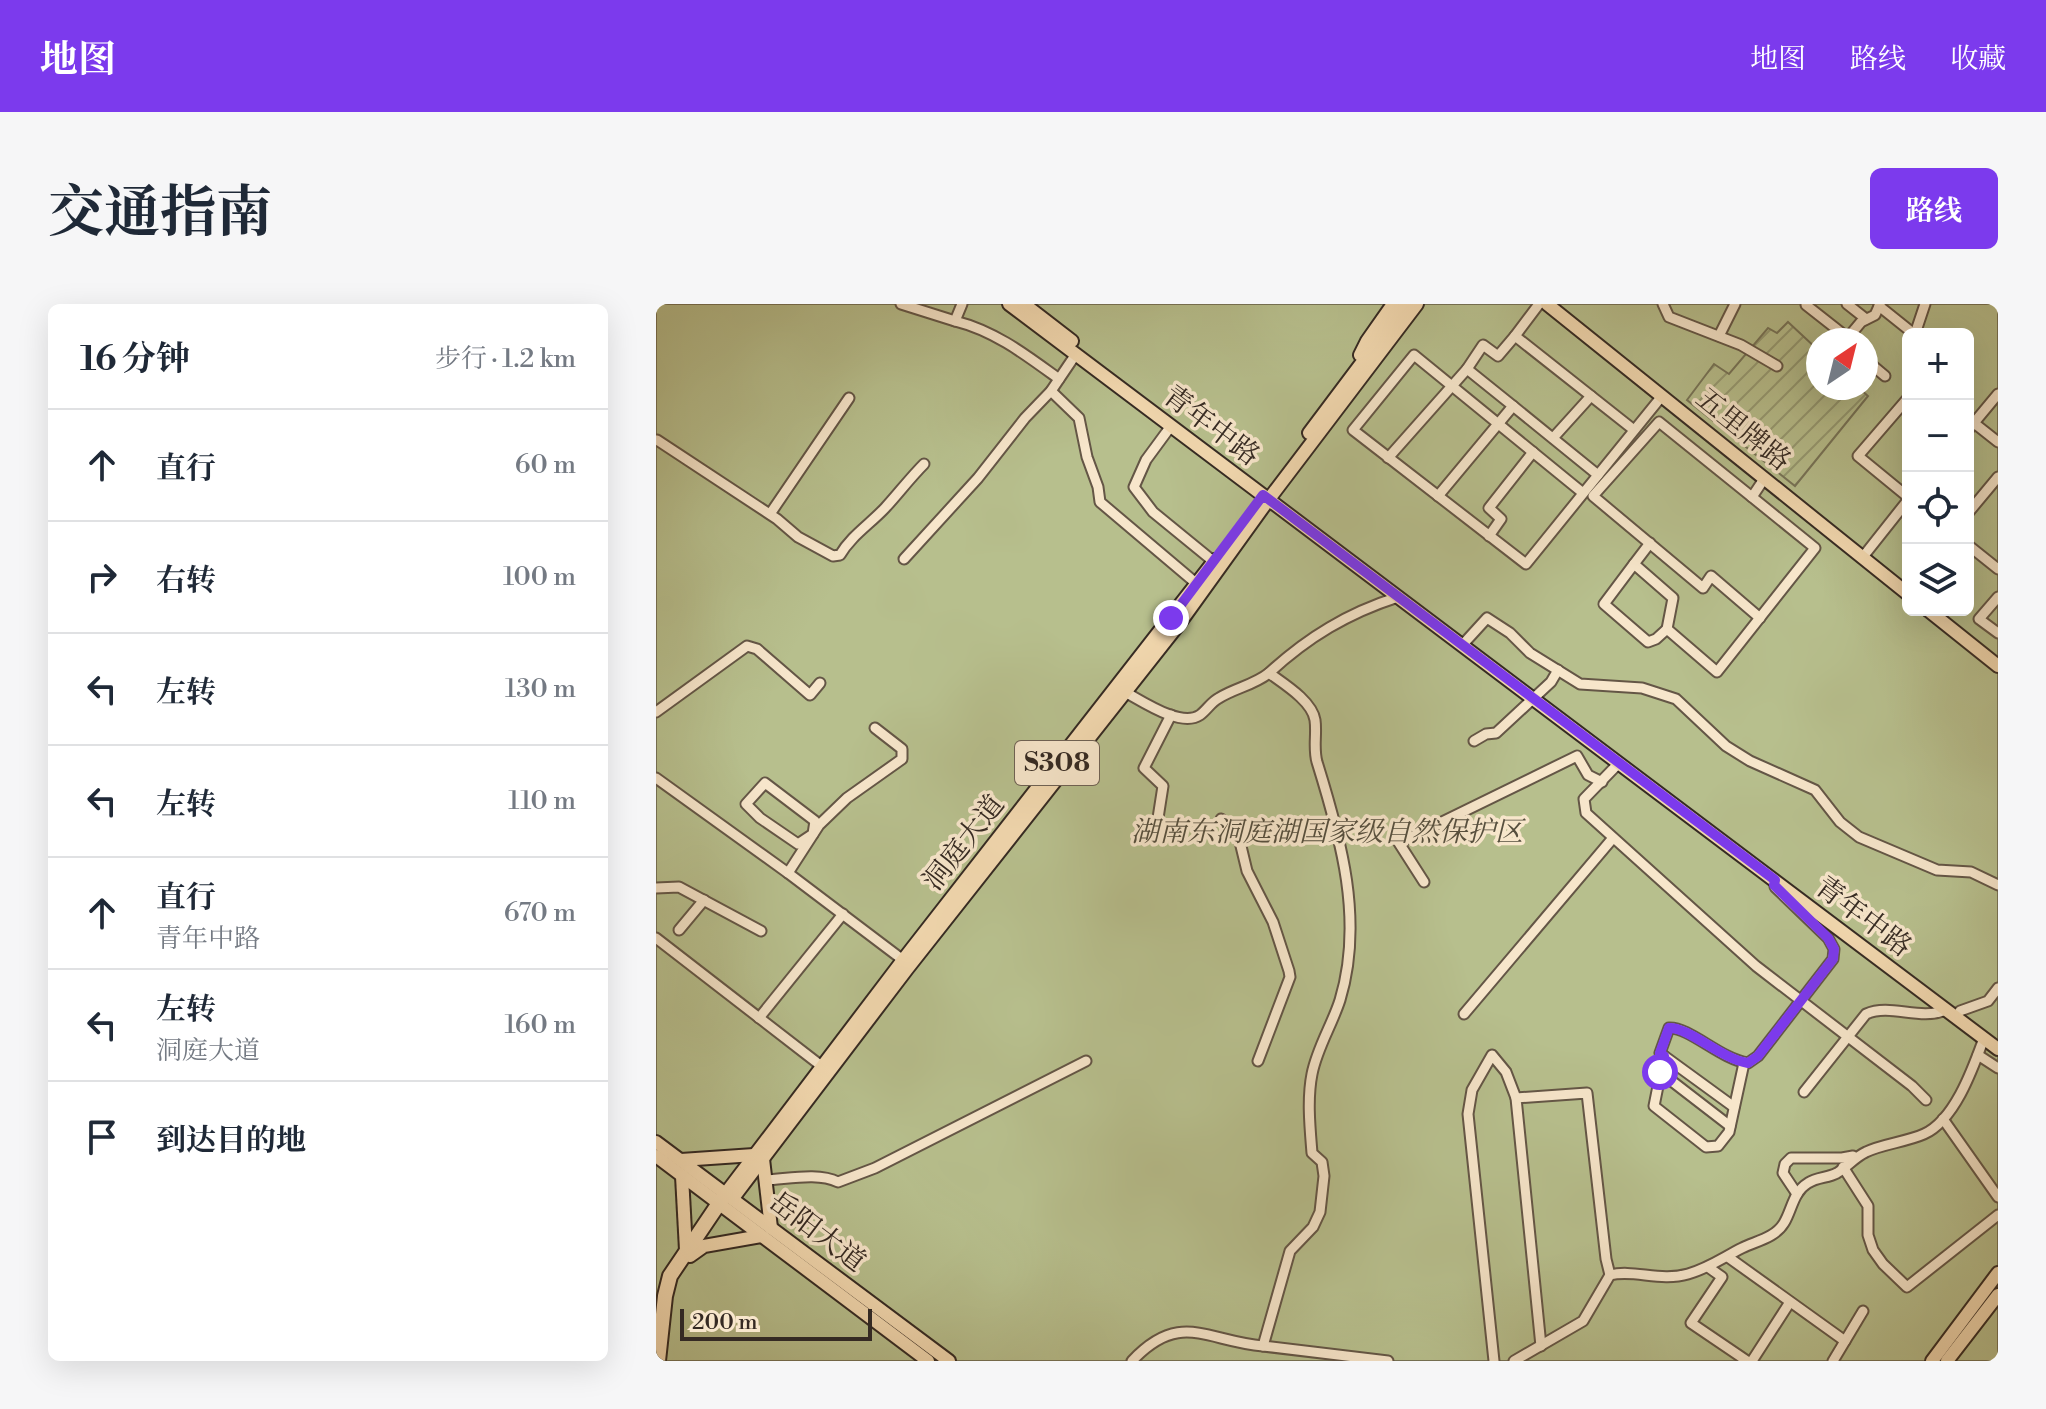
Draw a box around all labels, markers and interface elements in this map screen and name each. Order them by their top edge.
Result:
text: 地图 [40,37,116,84]
text: 地图 [1750,42,1806,77]
text: 路线 [1850,42,1906,77]
text: 收藏 [1950,42,2006,77]
button: 路线 [1870,168,1998,249]
text: 交通指南 [48,179,272,249]
north arrow [1806,328,1878,400]
map controls [1902,328,1974,616]
button: + [1902,328,1974,400]
text: 16 分钟 [80,339,190,381]
text: 步行 · 1.2 km [435,343,576,375]
street label: 青年中路 [1156,378,1266,474]
street label: 五里牌路 [1688,381,1798,479]
button: − [1902,400,1974,472]
icon: ahead [80,443,124,487]
text: 60 m [515,449,576,481]
text: 直行 [156,450,216,488]
button: locate [1902,472,1974,544]
button: layers [1902,544,1974,616]
icon: right [80,555,124,599]
text: 100 m [503,561,576,593]
text: 右转 [156,562,216,600]
route end [1153,600,1189,636]
icon: left [80,667,124,711]
text: 130 m [505,673,576,705]
text: 左转 [156,674,216,712]
road number: S308 [1015,741,1099,785]
icon: left [80,779,124,823]
text: 110 m [508,785,576,817]
text: 左转 [156,786,216,824]
street label: 洞庭大道 [916,788,1012,898]
park label: 湖南东洞庭湖国家级自然保护区 [1131,815,1526,850]
street label: 青年中路 [1808,869,1918,965]
text: 直行 [156,879,216,917]
icon: ahead [80,891,124,935]
text: 670 m [504,897,576,929]
text: 青年中路 [156,923,260,955]
text: 左转 [156,991,216,1029]
icon: left [80,1003,124,1047]
text: 160 m [505,1009,576,1041]
text: 洞庭大道 [156,1035,260,1067]
route start [1642,1054,1678,1090]
icon: arrive [80,1115,124,1159]
text: 到达目的地 [156,1122,306,1160]
street label: 岳阳大道 [762,1184,872,1280]
scale bar [680,1305,872,1341]
text: 200 m [692,1309,758,1336]

